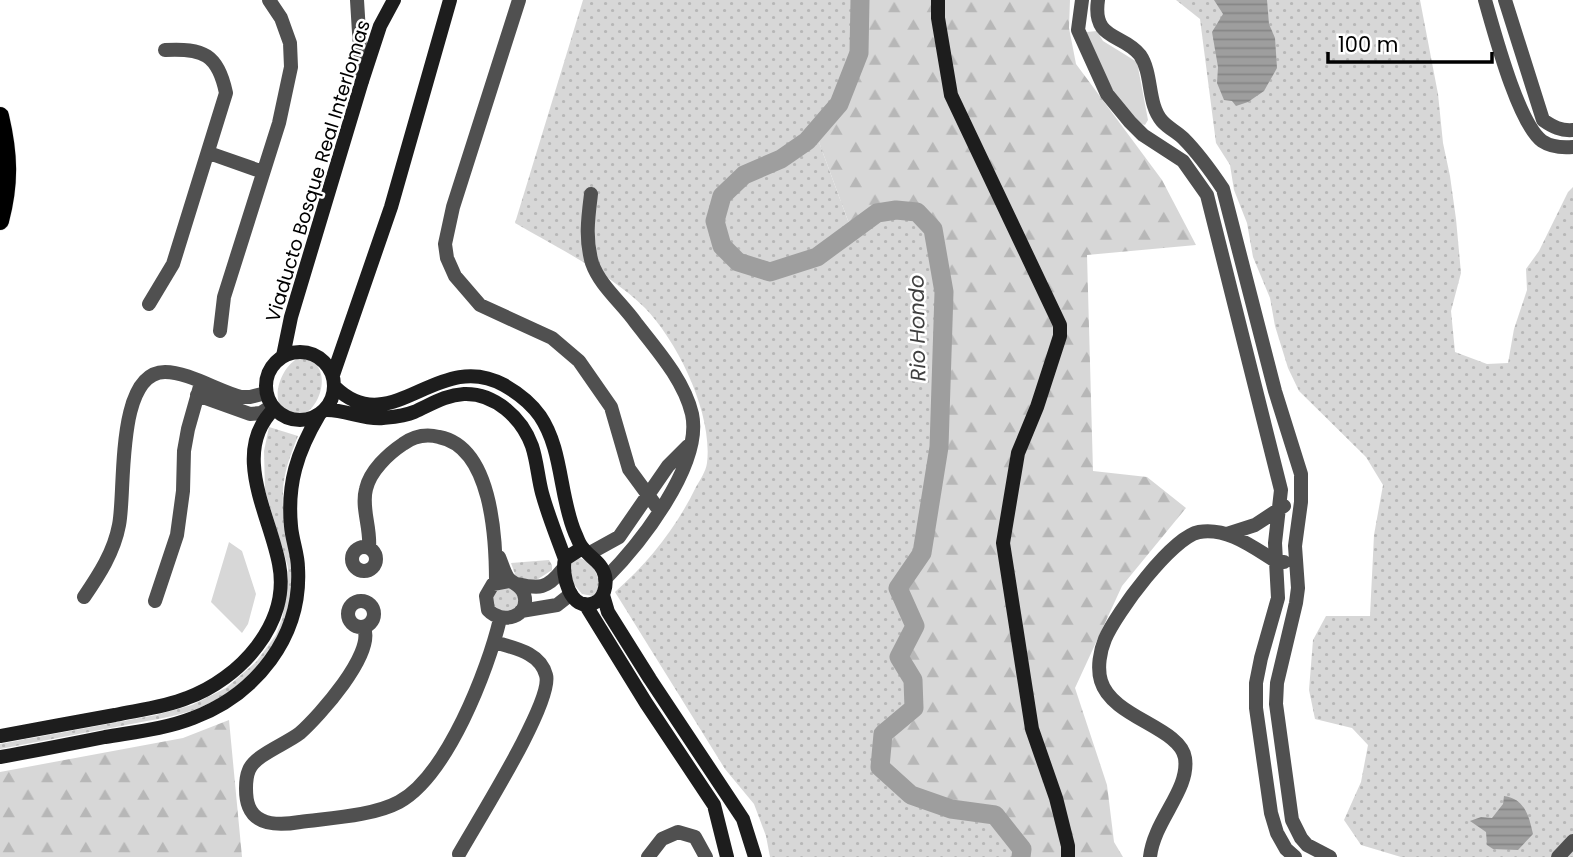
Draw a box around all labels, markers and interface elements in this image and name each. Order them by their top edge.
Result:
street label: Viaducto Bosque Real Interlomas [259,17,377,325]
scale bar [1328,21,1492,65]
text: 100 m [1338,30,1398,59]
water label: Rio Hondo [902,274,932,382]

